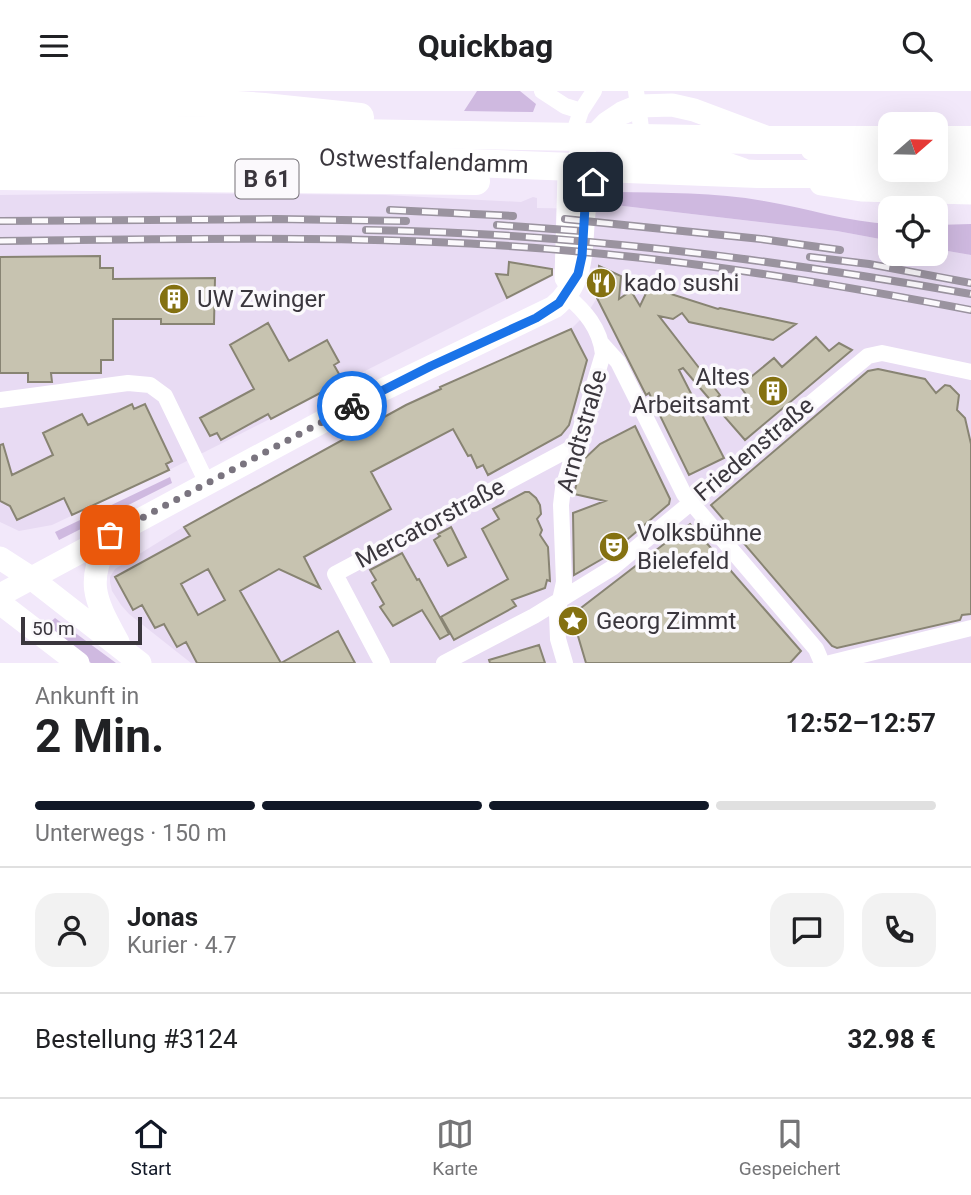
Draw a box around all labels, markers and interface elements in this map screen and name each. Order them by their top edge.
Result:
icon: menu [35,27,73,65]
text: Quickbag [418,27,553,65]
icon: search [898,27,936,65]
north arrow [878,112,948,182]
map controls [878,112,948,266]
street label: Ostwestfalendamm [319,143,529,179]
pin [563,152,623,212]
road number: B 61 [236,159,298,199]
icon: home [574,163,612,201]
button: locate [878,196,948,266]
restaurant icon: kado sushi [584,266,618,300]
place label: kado sushi [624,269,739,297]
building icon: UW Zwinger [157,282,191,316]
place label: UW Zwinger [197,285,325,313]
place label: Altes Arbeitsamt [632,363,750,419]
street label: Arndtstraße [551,366,613,496]
courier [317,371,387,441]
building icon: Altes Arbeitsamt [756,374,790,408]
icon: bike [333,387,371,425]
street label: Friedenstraße [689,391,819,507]
street label: Mercatorstraße [351,472,509,574]
pin [80,505,140,565]
icon: bag [91,516,129,554]
place label: Volksbühne Bielefeld [637,519,762,575]
theatre icon: Volksbühne Bielefeld [597,530,631,564]
place icon: Georg Zimmt [556,604,590,638]
place label: Georg Zimmt [596,607,736,635]
scale bar [21,614,142,646]
text: 50 m [32,617,75,640]
text: Ankunft in [35,683,139,710]
text: 12:52–12:57 [786,708,936,738]
text: 2 Min. [35,709,164,763]
text: Unterwegs · 150 m [35,820,227,847]
button: person [35,893,109,967]
button: chat [770,893,844,967]
button: phone [862,893,936,967]
text: Jonas [127,902,198,932]
text: Kurier · 4.7 [127,932,237,959]
text: Bestellung #3124 [35,1024,238,1054]
text: 32.98 € [847,1024,936,1054]
tab: Start [130,1115,171,1180]
tab: Karte [432,1115,478,1180]
tab: Gespeichert [739,1115,841,1180]

